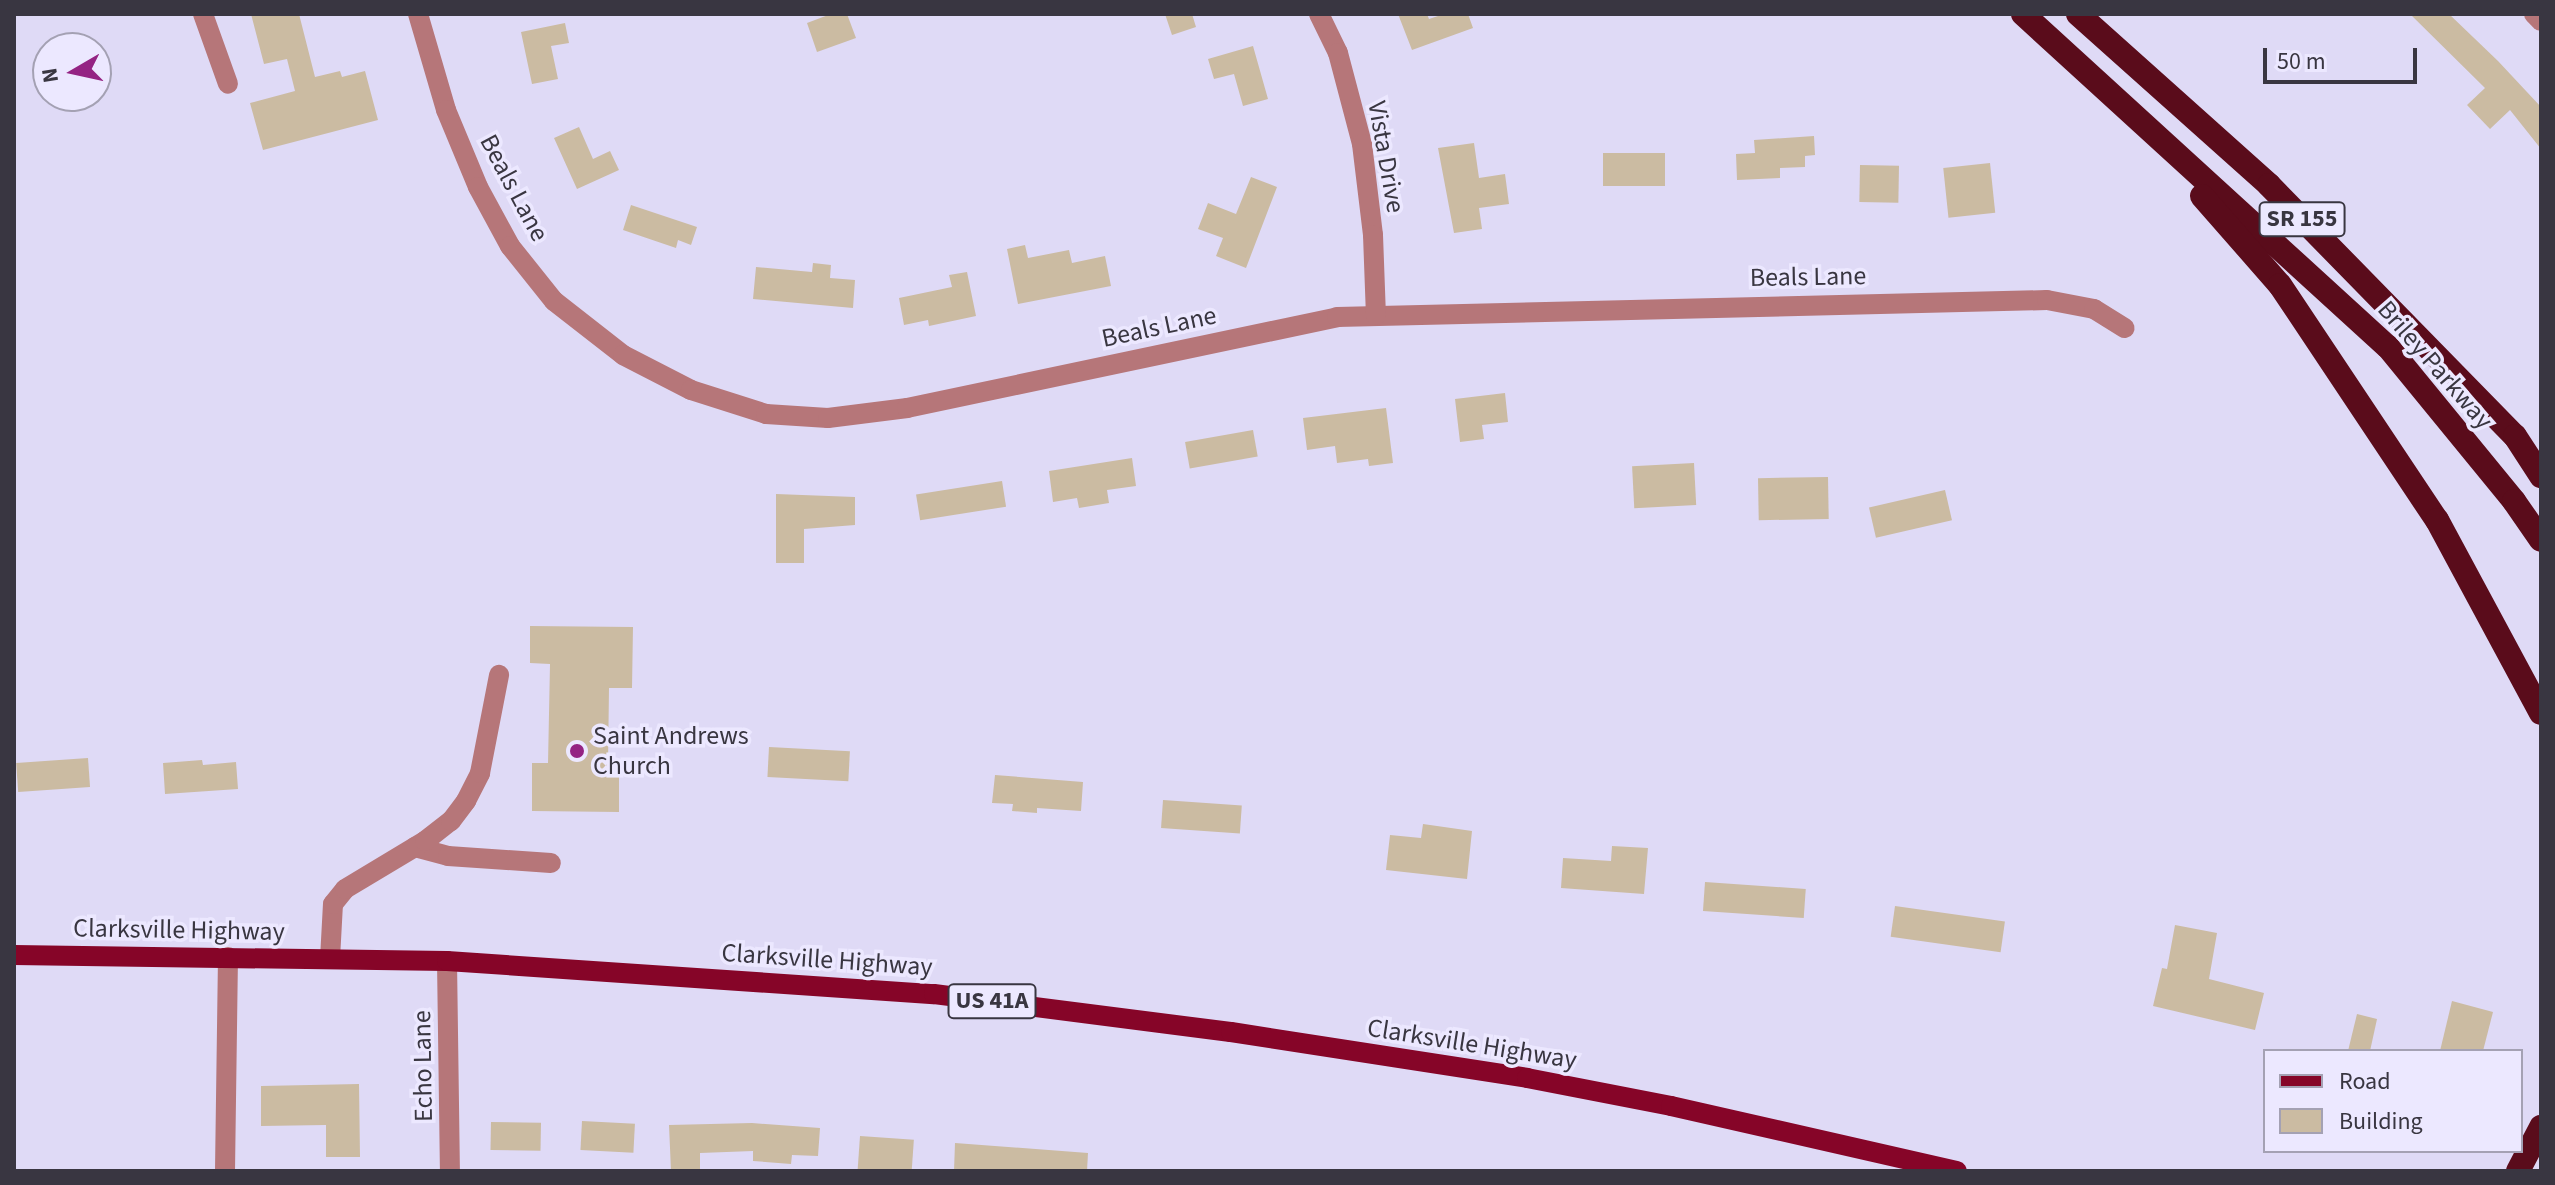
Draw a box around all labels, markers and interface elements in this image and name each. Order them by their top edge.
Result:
north arrow [32,32,112,112]
scale bar [2267,32,2421,82]
text: 50 m [2277,44,2326,79]
text: N [33,66,67,85]
street label: Vista Drive [1361,99,1411,215]
street label: Beals Lane [473,129,555,247]
road number: SR 155 [2258,199,2346,239]
street label: Beals Lane [1749,260,1867,294]
street label: Briley Parkway [2371,294,2499,436]
street label: Beals Lane [1099,300,1219,354]
place label: Saint Andrews Church [593,720,749,782]
marker: Saint Andrews Church [568,742,586,760]
street label: Clarksville Highway [73,913,285,947]
street label: Clarksville Highway [720,937,934,983]
road number: US 41A [946,981,1038,1021]
street label: Echo Lane [406,1010,440,1122]
street label: Clarksville Highway [1365,1012,1579,1076]
legend [2263,1049,2523,1153]
text: Road [2339,1064,2391,1099]
text: Building [2339,1104,2423,1139]

